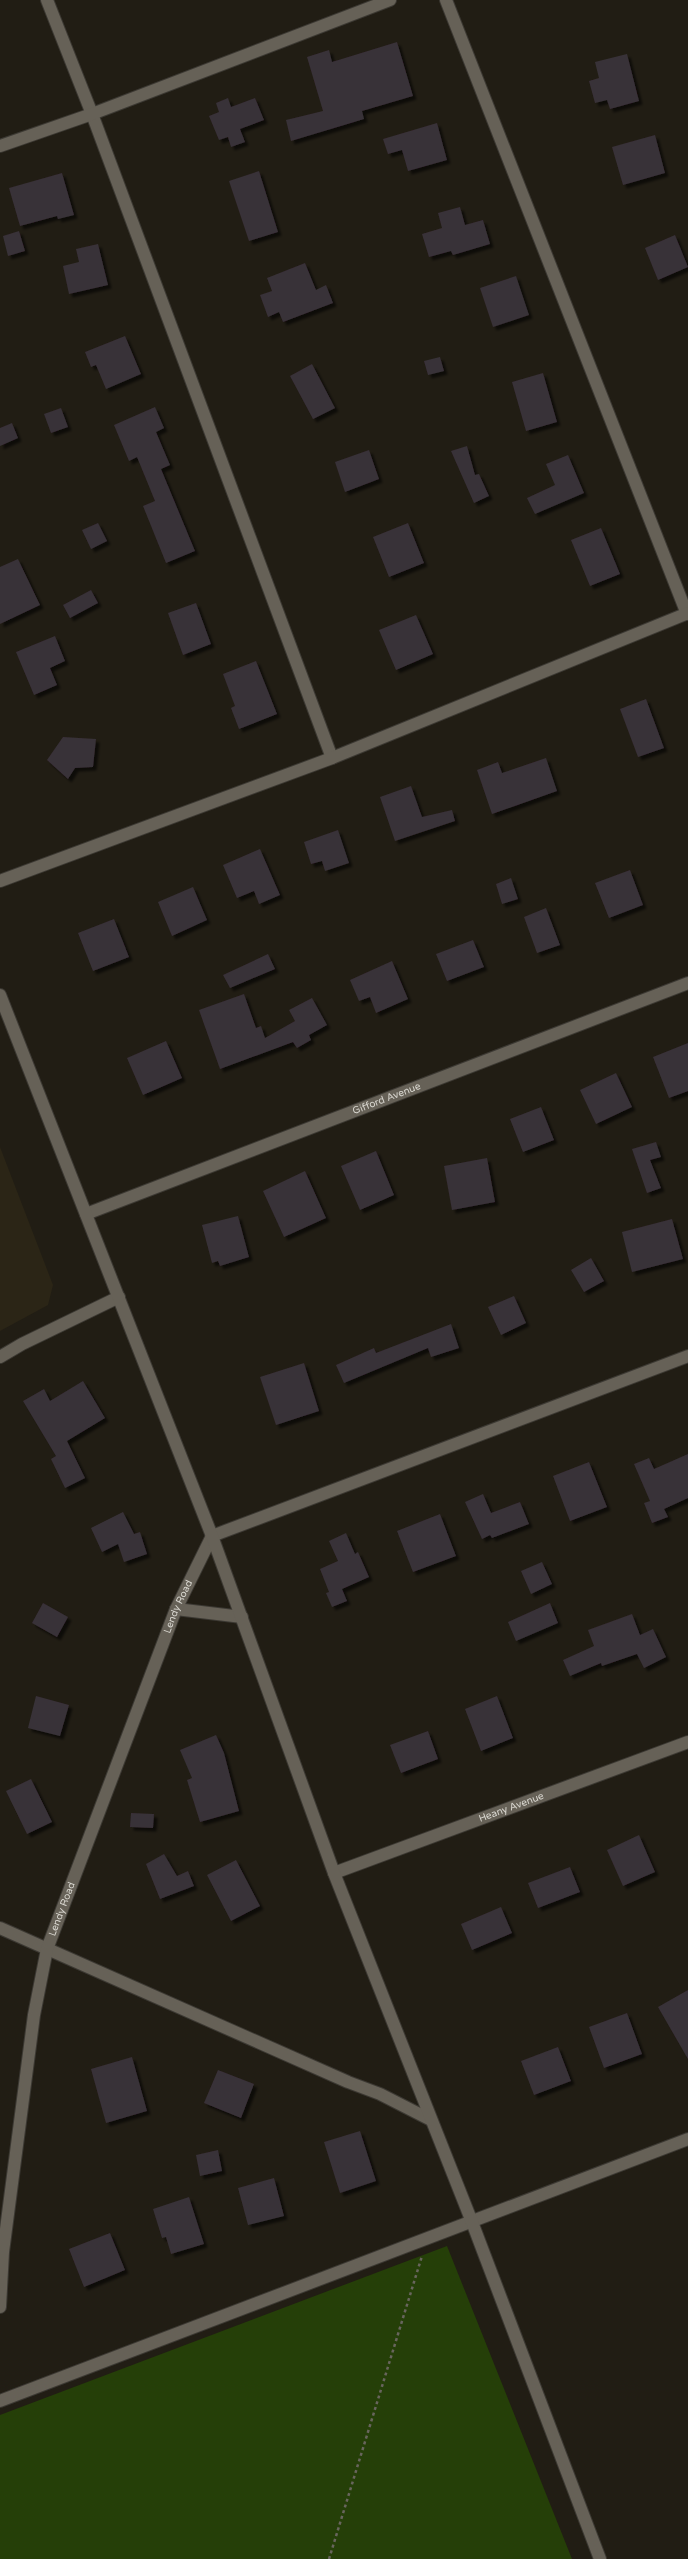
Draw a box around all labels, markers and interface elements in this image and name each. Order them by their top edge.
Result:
street label: Gifford Avenue [351,1080,423,1117]
street label: Lendy Road [161,1578,195,1635]
street label: Heany Avenue [477,1790,546,1825]
street label: Lendy Road [46,1880,78,1938]

